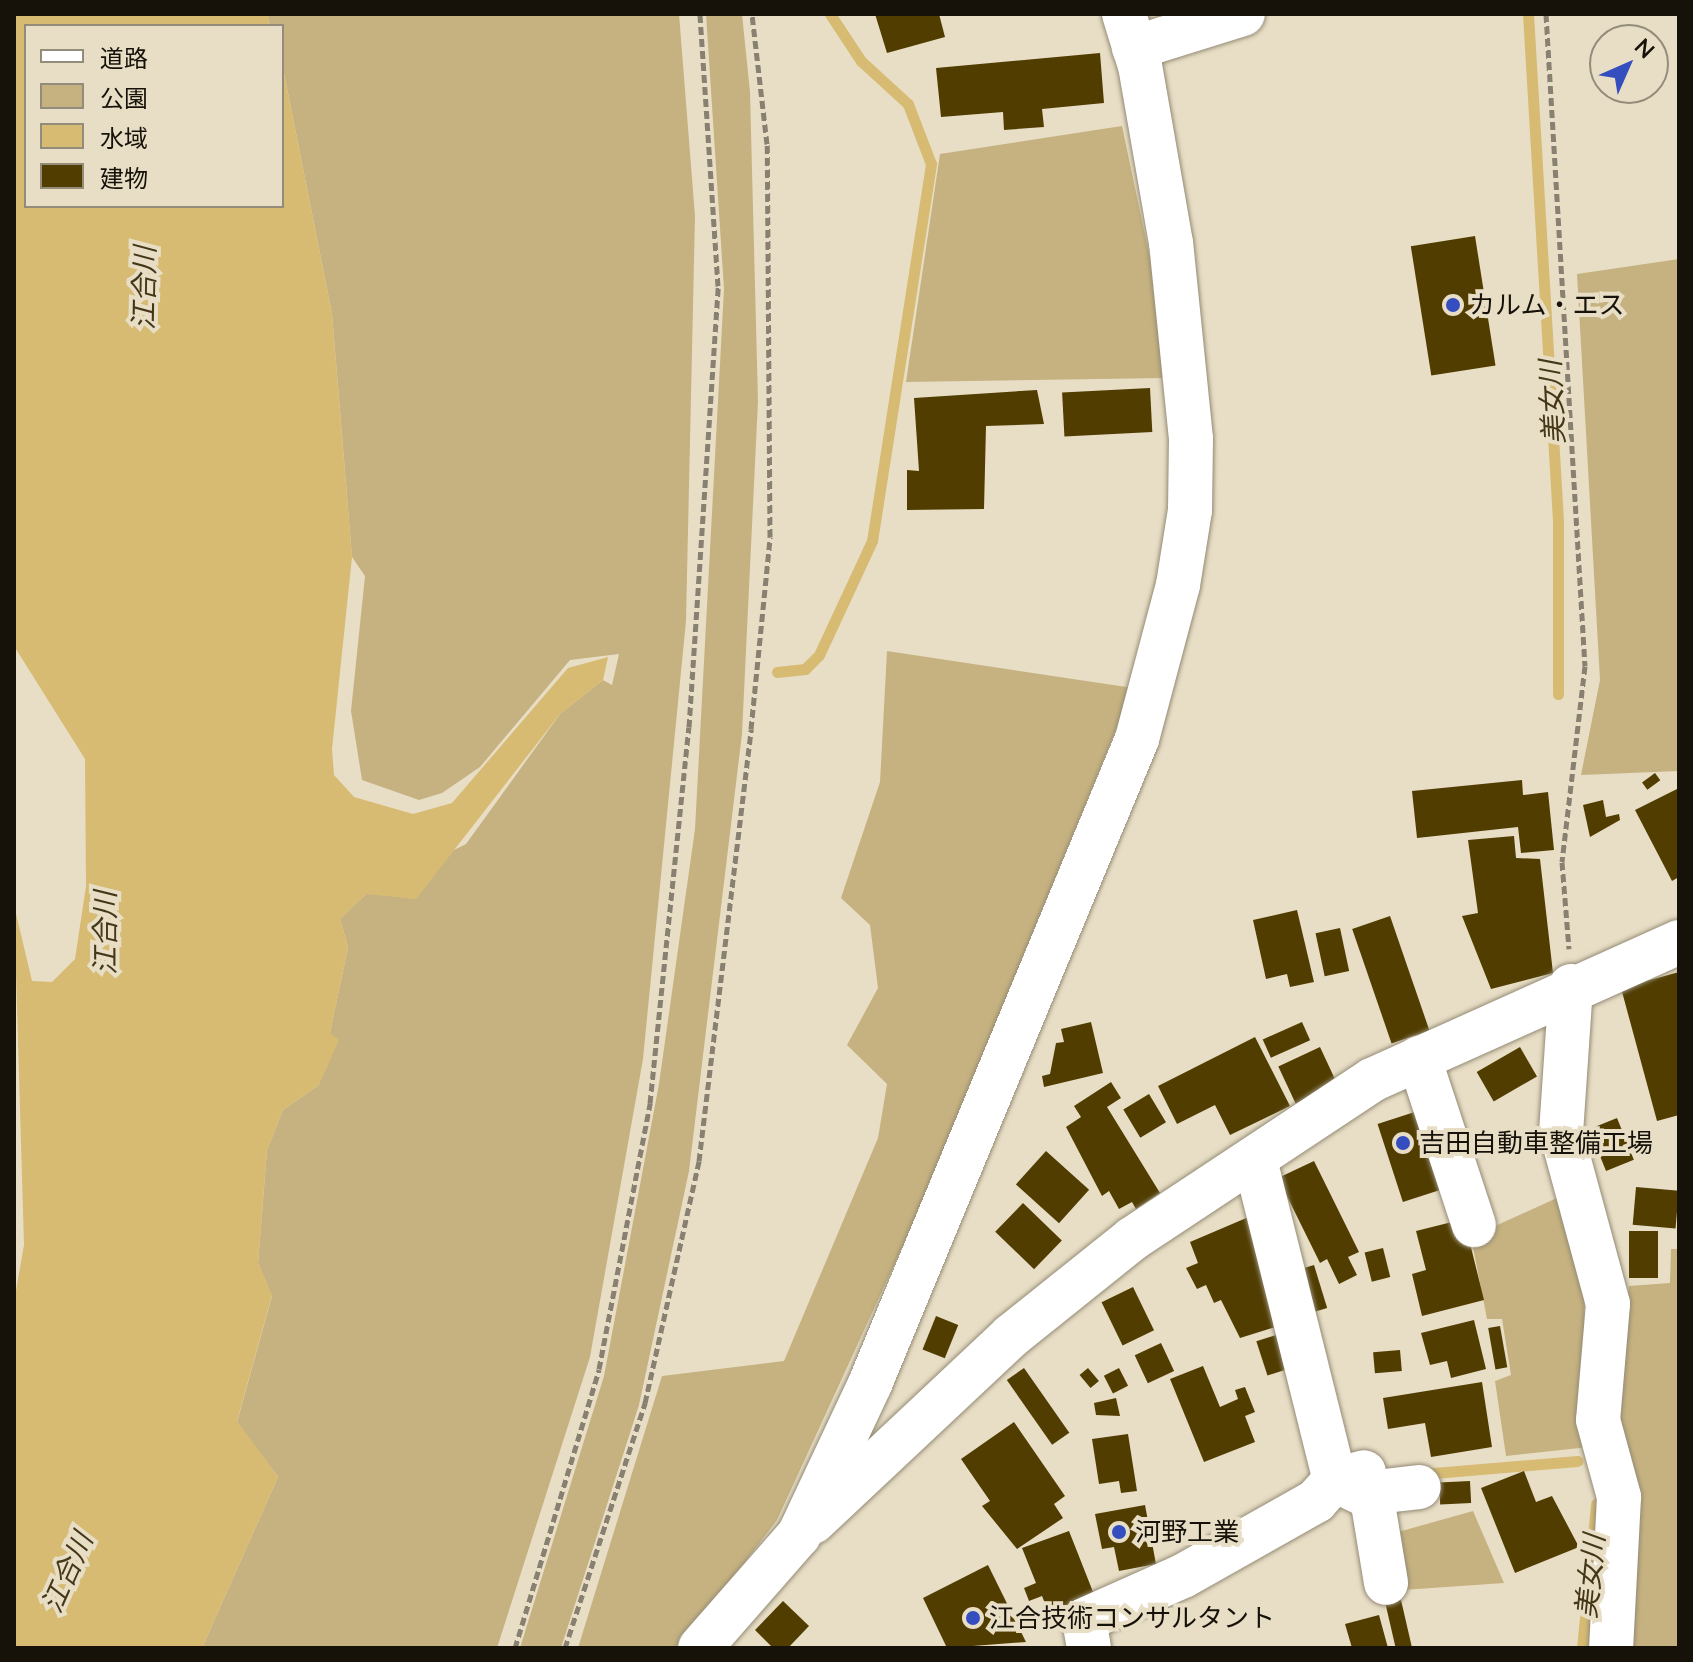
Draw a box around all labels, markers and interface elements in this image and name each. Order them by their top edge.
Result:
legend [24,24,284,208]
north arrow [1589,24,1669,104]
text: N [1629,33,1660,64]
text: 道路 [100,43,148,72]
text: 公園 [100,83,148,112]
text: 水域 [100,123,148,152]
text: 建物 [100,163,148,192]
water label: 江合川 [125,246,161,330]
place label: カルム・エス [1469,289,1625,321]
marker: カルム・エス [1444,296,1462,314]
water label: 美女川 [1532,359,1570,445]
water label: 江合川 [87,891,121,975]
place label: 吉田自動車整備工場 [1419,1127,1653,1159]
marker: 吉田自動車整備工場 [1394,1134,1412,1152]
place label: 河野工業 [1135,1516,1239,1548]
marker: 河野工業 [1110,1523,1128,1541]
water label: 江合川 [34,1527,98,1617]
water label: 美女川 [1568,1532,1610,1620]
place label: 江合技術コンサルタント [989,1602,1275,1634]
marker: 江合技術コンサルタント [964,1609,982,1627]

